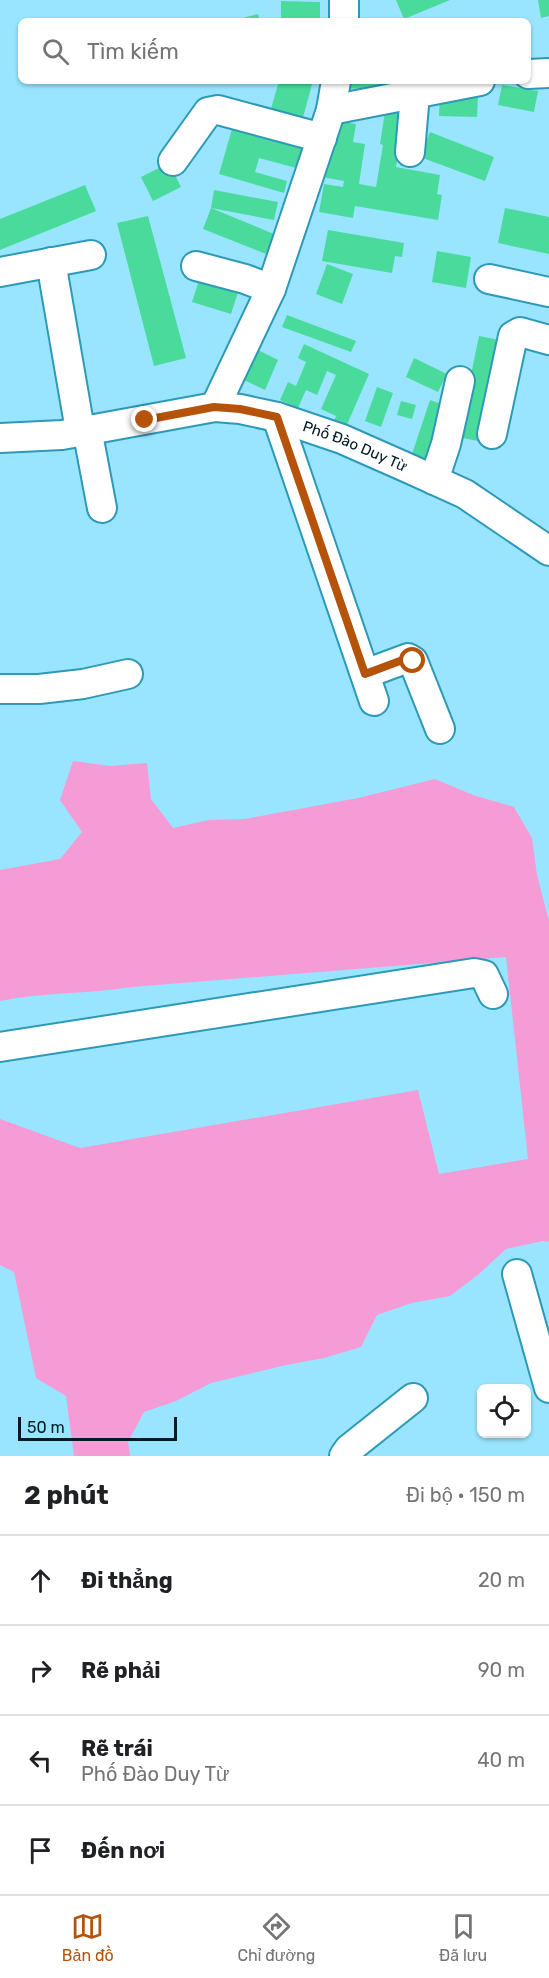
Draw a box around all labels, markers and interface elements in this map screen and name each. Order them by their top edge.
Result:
search box [18,18,531,84]
icon: search [39,35,72,68]
text: Tìm kiếm [87,38,179,65]
route end [131,406,157,432]
street label: Phố Đào Duy Từ [300,417,410,476]
route start [399,647,425,673]
map controls [477,1384,531,1438]
button: locate [477,1384,531,1438]
scale bar [18,1414,177,1442]
text: 50 m [27,1418,65,1437]
text: 2 phút [24,1480,109,1511]
text: Đi bộ · 150 m [406,1483,525,1507]
icon: ahead [24,1564,57,1597]
text: Đi thẳng [81,1567,173,1594]
text: 20 m [478,1568,525,1592]
icon: right [24,1654,57,1687]
text: Rẽ phải [81,1657,161,1684]
text: 90 m [478,1658,525,1682]
text: Rẽ trái [81,1735,153,1762]
icon: left [24,1744,57,1777]
text: 40 m [477,1748,525,1772]
text: Phố Đào Duy Từ [81,1762,229,1786]
icon: arrive [24,1834,57,1867]
text: Đến nơi [81,1837,165,1864]
tab: Bản đồ [62,1910,114,1965]
tab: Chỉ đường [237,1910,315,1965]
tab: Đã lưu [439,1910,487,1965]

